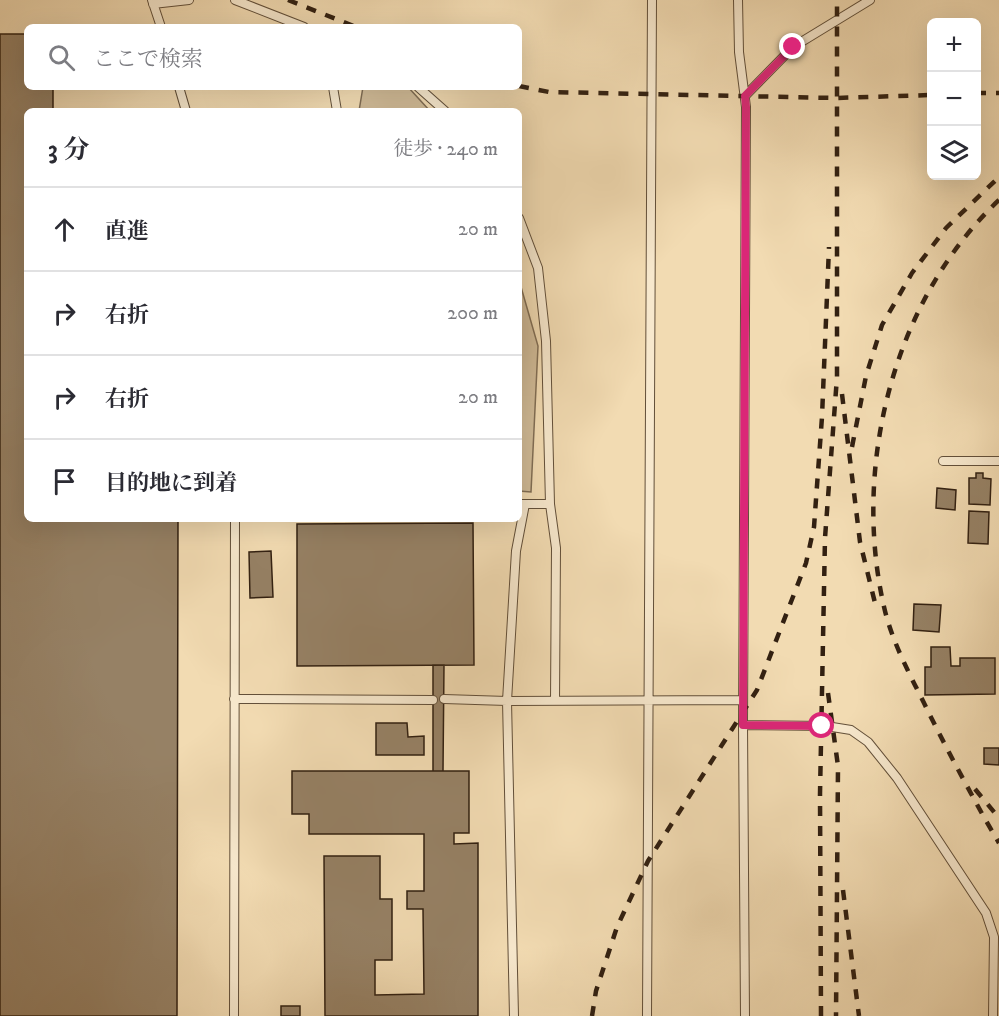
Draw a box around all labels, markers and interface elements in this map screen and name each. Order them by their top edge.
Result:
map controls [927,18,981,180]
button: + [927,18,981,72]
search box [24,24,522,90]
route end [779,33,805,59]
icon: search [45,41,78,74]
text: ここで検索 [93,46,203,73]
button: − [927,72,981,126]
button: layers [927,126,981,180]
text: 3 分 [48,134,89,167]
text: 徒歩 · 240 m [393,137,498,162]
icon: ahead [48,213,81,246]
text: 20 m [458,217,498,242]
text: 直進 [105,218,149,245]
icon: right [48,297,81,330]
text: 200 m [447,301,498,326]
text: 右折 [105,302,149,329]
icon: right [48,381,81,414]
text: 20 m [458,385,498,410]
text: 右折 [105,386,149,413]
icon: arrive [48,465,81,498]
text: 目的地に到着 [105,470,237,497]
route start [808,712,834,738]

